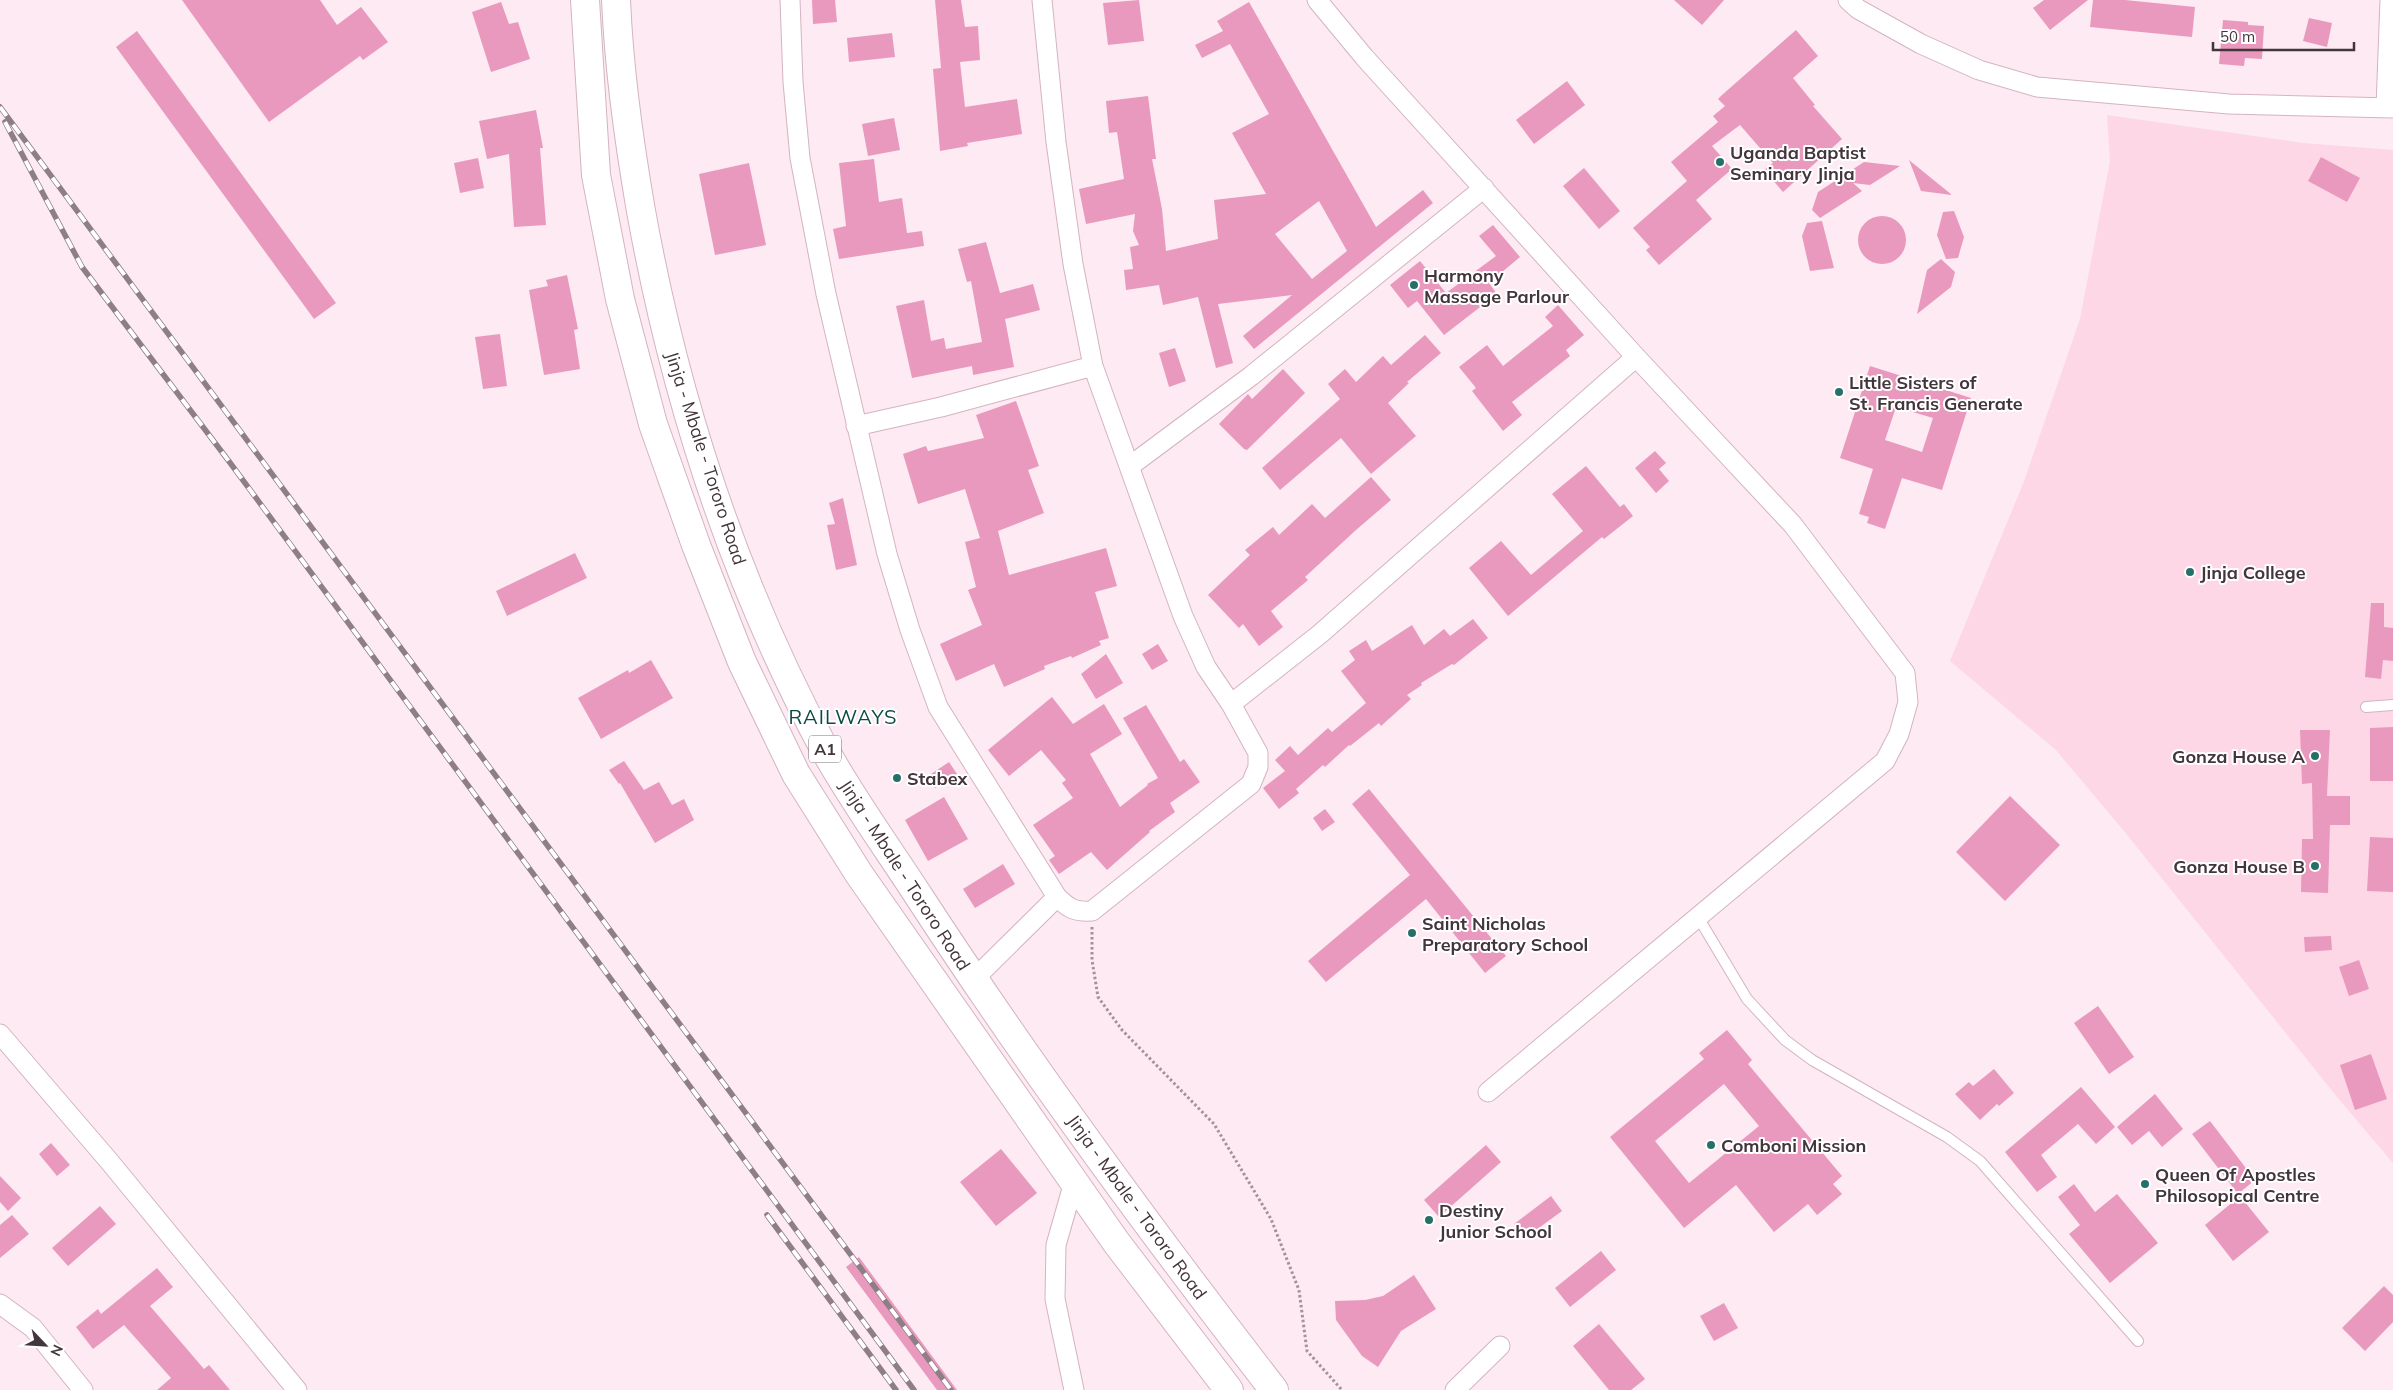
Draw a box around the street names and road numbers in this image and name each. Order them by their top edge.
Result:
street label: Jinja - Mbale - Tororo Road [661,348,751,568]
road number: A1 [809,736,841,762]
street label: Jinja - Mbale - Tororo Road [835,775,975,975]
street label: Jinja - Mbale - Tororo Road [1062,1110,1212,1304]

